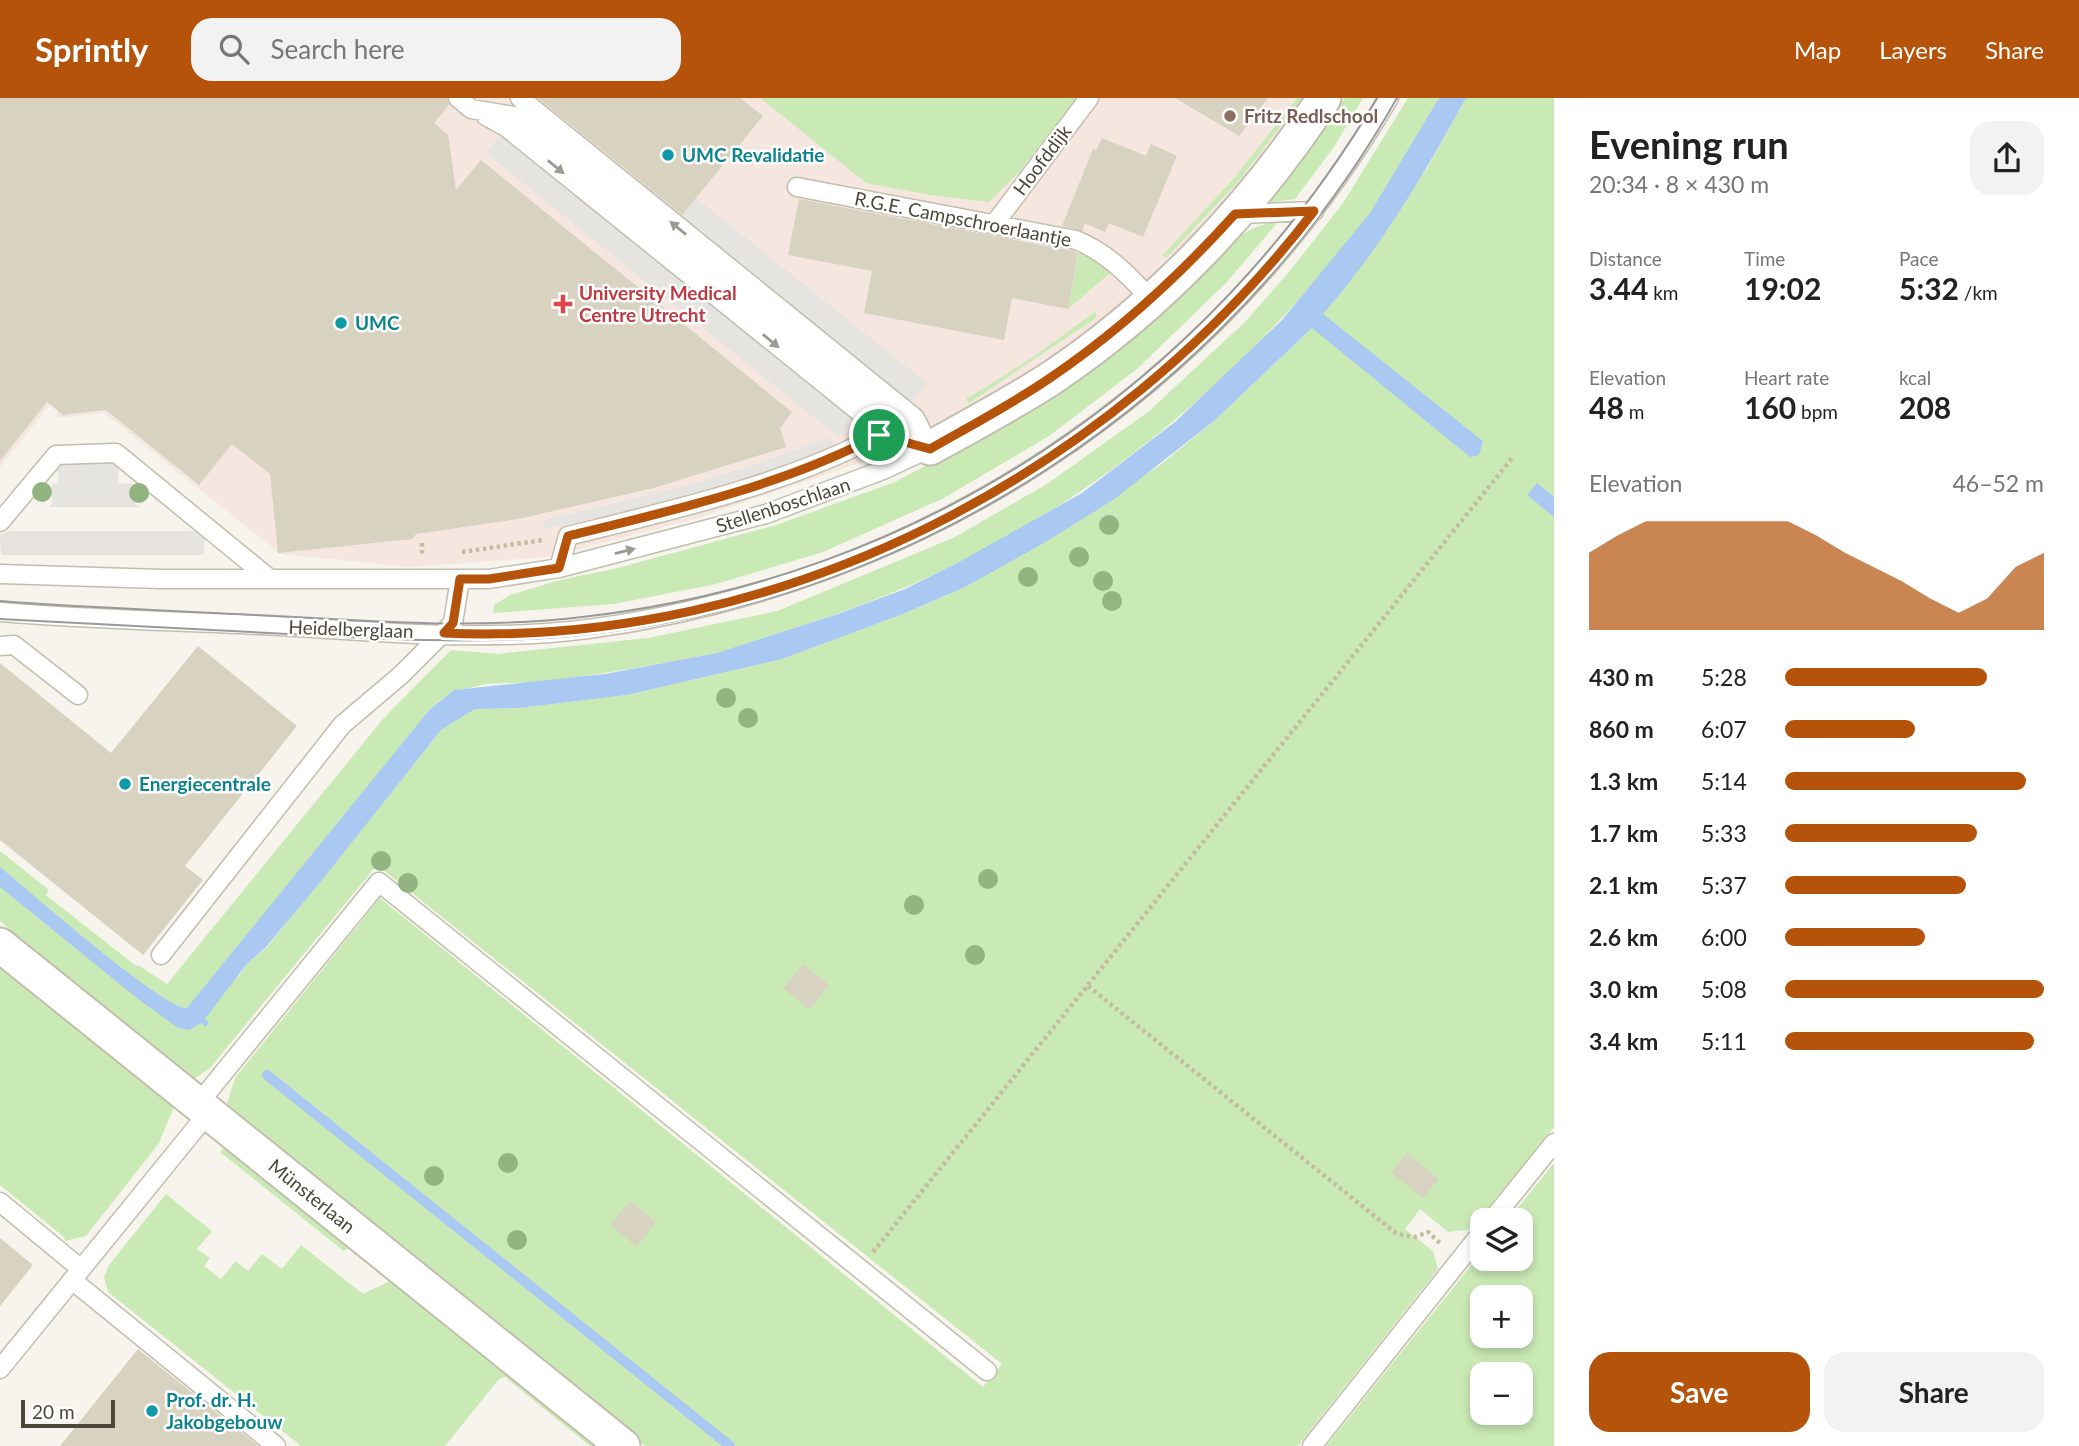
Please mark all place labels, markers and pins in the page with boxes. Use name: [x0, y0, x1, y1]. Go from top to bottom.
place label: Fritz Redlschool: [1244, 104, 1378, 127]
marker: Fritz Redlschool: [1222, 108, 1238, 124]
place label: UMC Revalidatie: [682, 143, 824, 166]
marker: UMC Revalidatie: [660, 147, 676, 163]
place label: University Medical Centre Utrecht: [579, 281, 737, 326]
marker: University Medical Centre Utrecht: [553, 294, 573, 314]
place label: UMC: [355, 311, 400, 334]
marker: UMC: [333, 315, 349, 331]
pin: [849, 405, 909, 465]
place label: Energiecentrale: [139, 772, 271, 795]
marker: Energiecentrale: [117, 776, 133, 792]
place label: Prof. dr. H. Jakobgebouw: [166, 1388, 283, 1433]
marker: Prof. dr. H. Jakobgebouw: [144, 1403, 160, 1419]

